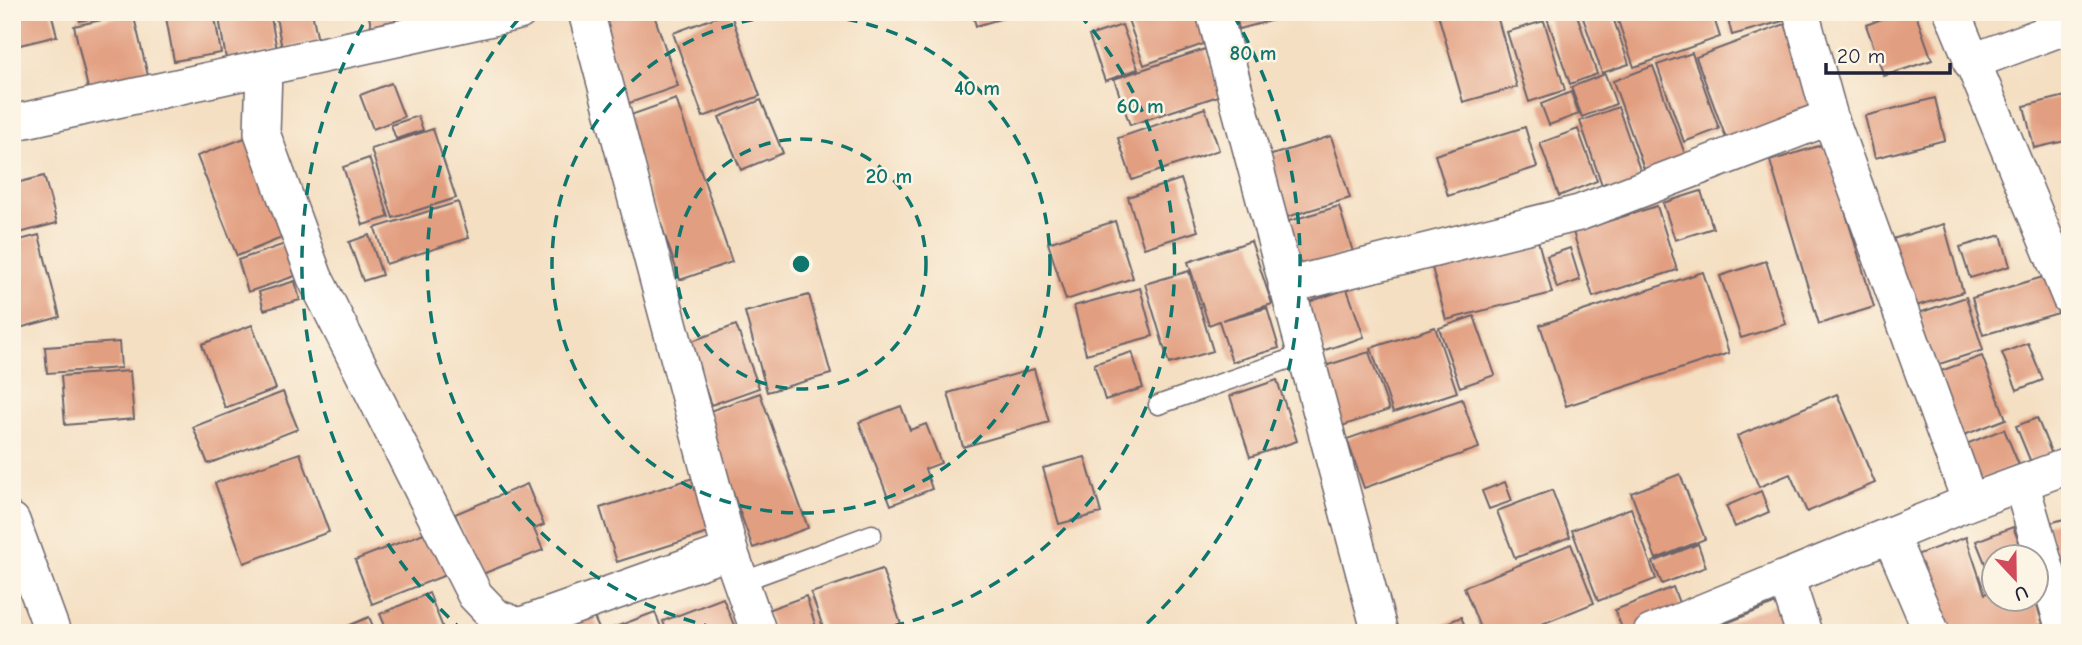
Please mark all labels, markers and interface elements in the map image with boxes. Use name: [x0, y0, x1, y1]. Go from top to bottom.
scale bar: [1826, 32, 1951, 76]
text: 80 m: [1230, 41, 1276, 65]
text: 20 m: [1837, 44, 1885, 68]
text: 40 m: [954, 76, 1000, 100]
text: 60 m: [1116, 94, 1164, 118]
text: 20 m: [866, 164, 912, 188]
centre of rings: [789, 252, 813, 276]
north arrow: [1980, 544, 2050, 614]
text: U: [2011, 580, 2031, 605]

